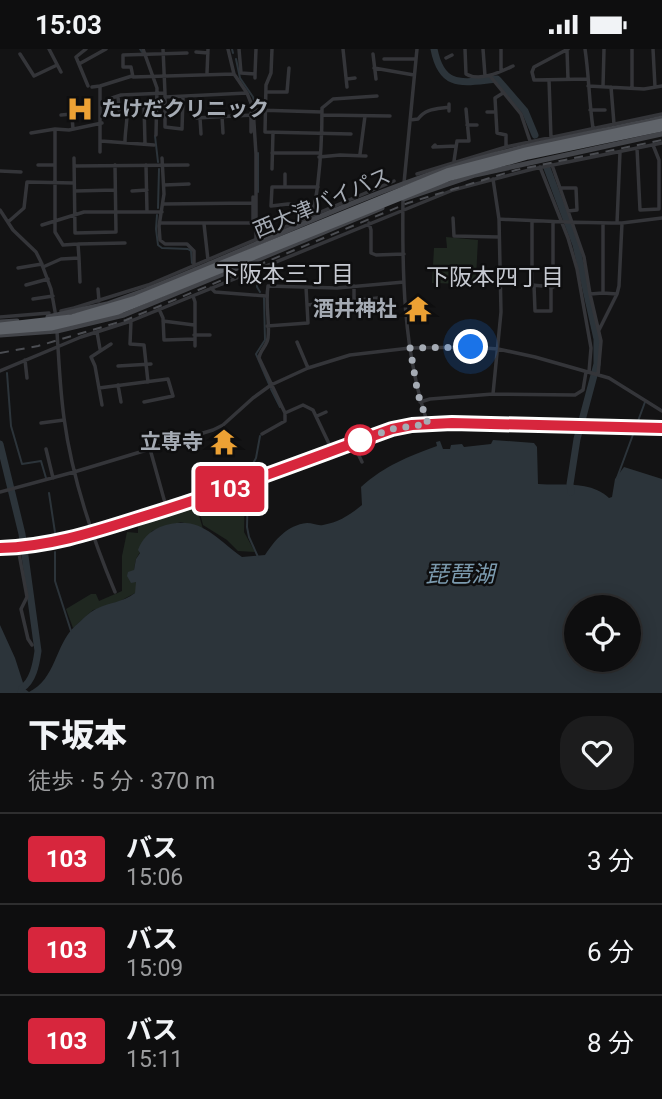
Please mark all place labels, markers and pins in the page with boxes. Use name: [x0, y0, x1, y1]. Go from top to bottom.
hospital icon: たけだクリニック: [65, 94, 95, 124]
place label: たけだクリニック: [101, 97, 269, 121]
temple icon: 酒井神社: [403, 294, 433, 324]
place label: 酒井神社: [313, 297, 397, 321]
unlabelled marker: [345, 425, 375, 455]
temple icon: 立専寺: [209, 427, 239, 457]
place label: 立専寺: [140, 430, 203, 454]

